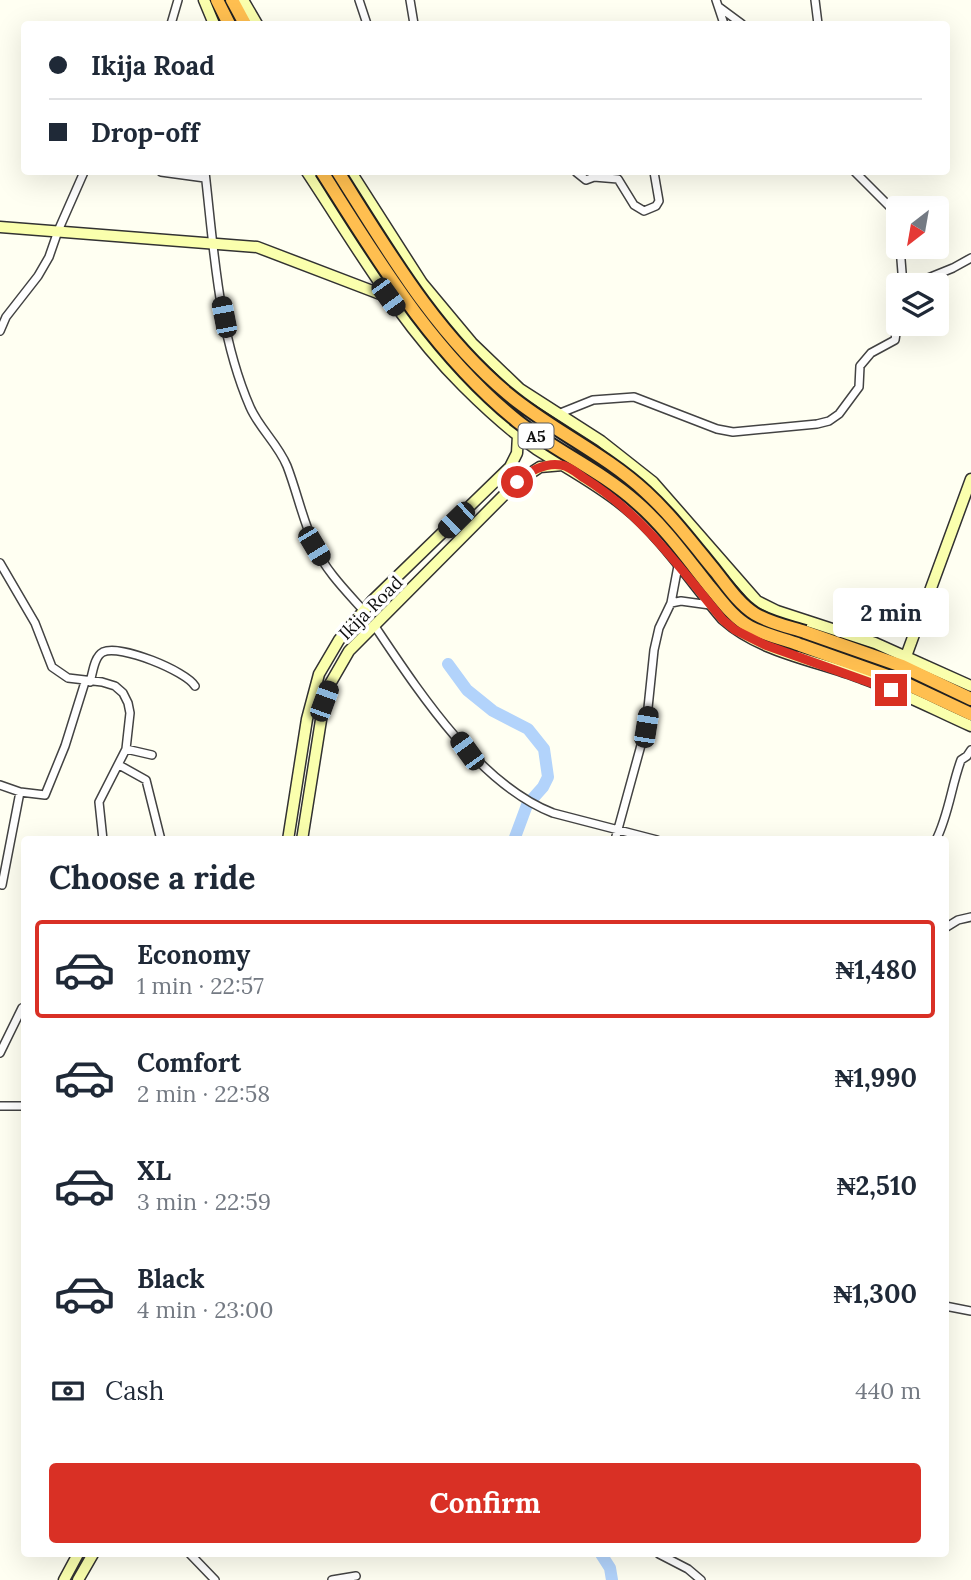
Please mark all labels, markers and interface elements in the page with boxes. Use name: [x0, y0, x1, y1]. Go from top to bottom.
text: Ikija Road: [91, 49, 215, 82]
text: Drop-off: [91, 116, 199, 149]
north arrow: [886, 196, 948, 259]
map controls: [886, 196, 949, 336]
button: layers: [886, 273, 949, 336]
car: [368, 274, 409, 320]
car: [210, 294, 239, 340]
road number: A5: [518, 424, 554, 448]
route start: [501, 466, 533, 498]
car: [434, 498, 479, 542]
car: [295, 523, 334, 569]
street label: Ikija Road: [334, 571, 408, 644]
callout: 2 min: [833, 588, 949, 638]
text: 2 min: [860, 598, 922, 627]
route end: [875, 674, 907, 706]
car: [307, 678, 342, 724]
car: [633, 705, 660, 749]
car: [447, 728, 488, 774]
text: Choose a ride: [49, 857, 256, 898]
icon: car: [53, 938, 116, 1001]
text: Economy: [137, 938, 250, 971]
text: ₦1,480: [836, 953, 917, 986]
text: 1 min · 22:57: [137, 971, 264, 1000]
icon: car: [53, 1046, 116, 1109]
text: Comfort: [137, 1046, 241, 1079]
text: ₦1,990: [835, 1061, 917, 1094]
text: 2 min · 22:58: [137, 1079, 270, 1108]
icon: car: [53, 1154, 116, 1217]
text: XL: [137, 1154, 171, 1187]
text: ₦2,510: [837, 1169, 917, 1202]
text: 3 min · 22:59: [137, 1187, 271, 1216]
icon: car: [53, 1262, 116, 1325]
text: Black: [137, 1262, 205, 1295]
text: ₦1,300: [834, 1277, 917, 1310]
text: 4 min · 23:00: [137, 1295, 273, 1324]
icon: cash: [49, 1372, 87, 1410]
text: Cash: [105, 1374, 164, 1407]
text: 440 m: [855, 1376, 921, 1405]
button: Confirm: [49, 1463, 921, 1543]

